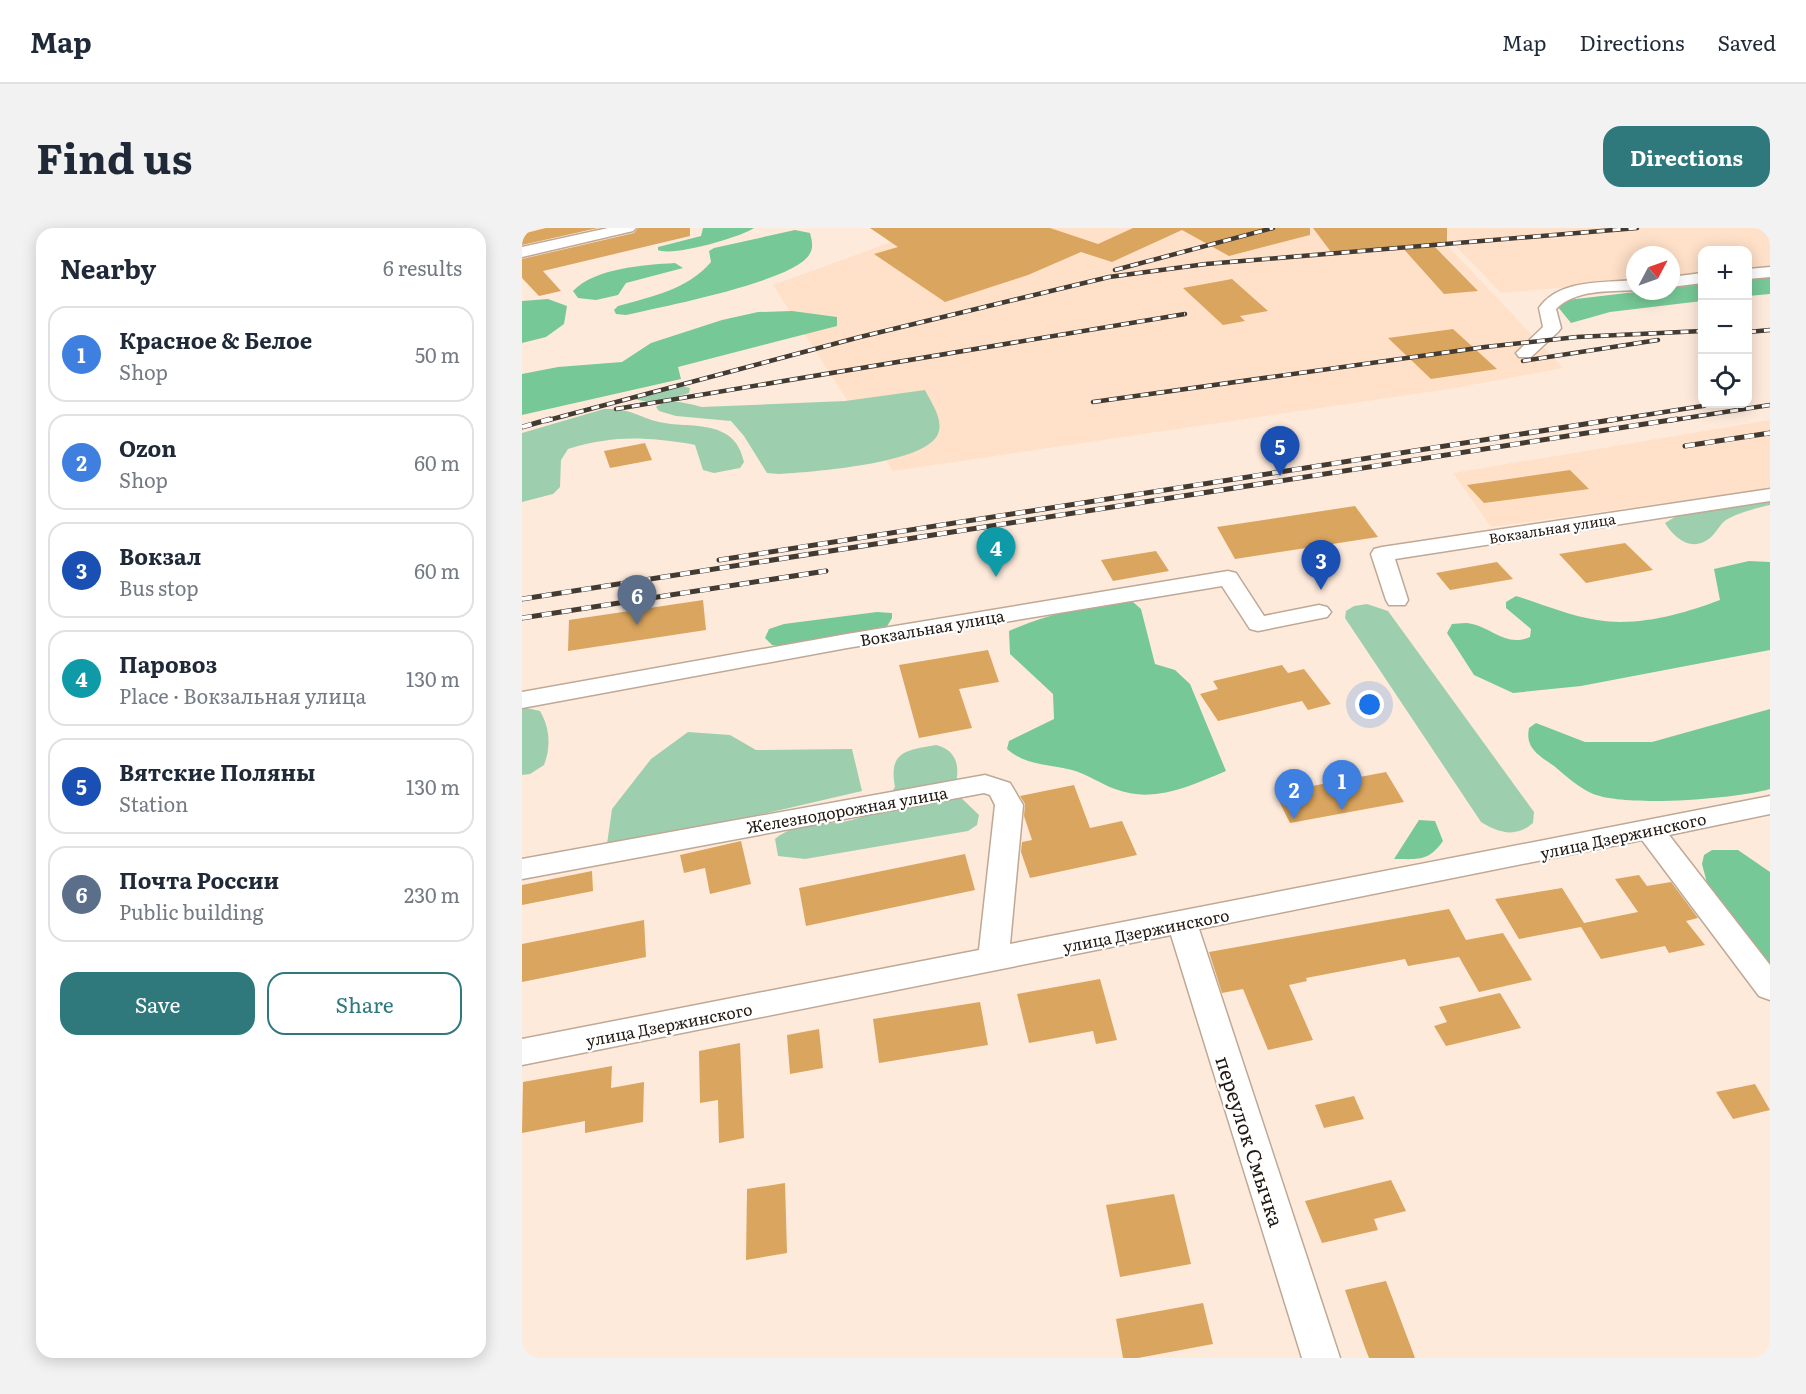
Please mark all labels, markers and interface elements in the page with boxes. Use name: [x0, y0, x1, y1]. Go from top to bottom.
text: Map: [30, 20, 92, 62]
text: Map: [1502, 26, 1547, 57]
text: Directions: [1580, 26, 1685, 57]
text: Saved: [1718, 26, 1776, 57]
text: Find us: [36, 125, 193, 187]
button: Directions: [1603, 126, 1770, 187]
north arrow: [1626, 246, 1680, 300]
map controls: [1698, 246, 1752, 408]
button: +: [1698, 246, 1752, 300]
text: Nearby: [60, 248, 156, 287]
text: 6 results: [383, 252, 462, 282]
button: −: [1698, 300, 1752, 354]
text: Красное & Белое: [119, 323, 312, 356]
text: 1: [77, 339, 86, 369]
text: 50 m: [415, 339, 460, 369]
button: locate: [1698, 354, 1752, 408]
text: Shop: [119, 356, 168, 386]
pin: 5: [1260, 426, 1299, 476]
text: Ozon: [119, 431, 176, 464]
text: 2: [76, 447, 87, 477]
text: 60 m: [414, 447, 460, 477]
text: Shop: [119, 464, 168, 494]
street label: Вокзальная улица: [1487, 508, 1617, 548]
pin: 4: [976, 528, 1016, 577]
text: Вокзал: [119, 539, 201, 572]
pin: 3: [1302, 540, 1340, 590]
text: 3: [76, 555, 87, 585]
text: 60 m: [414, 555, 460, 585]
text: Bus stop: [119, 572, 199, 602]
pin: 6: [618, 576, 656, 625]
street label: Вокзальная улица: [858, 602, 1006, 652]
text: Паровоз: [119, 647, 217, 680]
text: 4: [75, 663, 88, 693]
text: 130 m: [406, 663, 460, 693]
text: Place · Вокзальная улица: [119, 680, 366, 710]
your location: [1355, 690, 1384, 719]
text: Вятские Поляны: [119, 755, 315, 788]
pin: 1: [1322, 760, 1362, 810]
pin: 2: [1274, 770, 1314, 819]
text: 5: [76, 771, 87, 801]
text: 130 m: [406, 771, 460, 801]
street label: Железнодорожная улица: [745, 779, 950, 839]
text: Station: [119, 788, 188, 818]
street label: улица Дзержинского: [1538, 806, 1708, 864]
text: Почта России: [119, 863, 279, 896]
text: 6: [76, 879, 87, 909]
text: 230 m: [404, 879, 460, 909]
text: Public building: [119, 896, 264, 926]
street label: улица Дзержинского: [1061, 902, 1231, 958]
button: Save: [60, 972, 255, 1035]
button: Share: [267, 972, 462, 1035]
street label: улица Дзержинского: [584, 996, 754, 1052]
street label: переулок Смычка: [1209, 1052, 1293, 1231]

